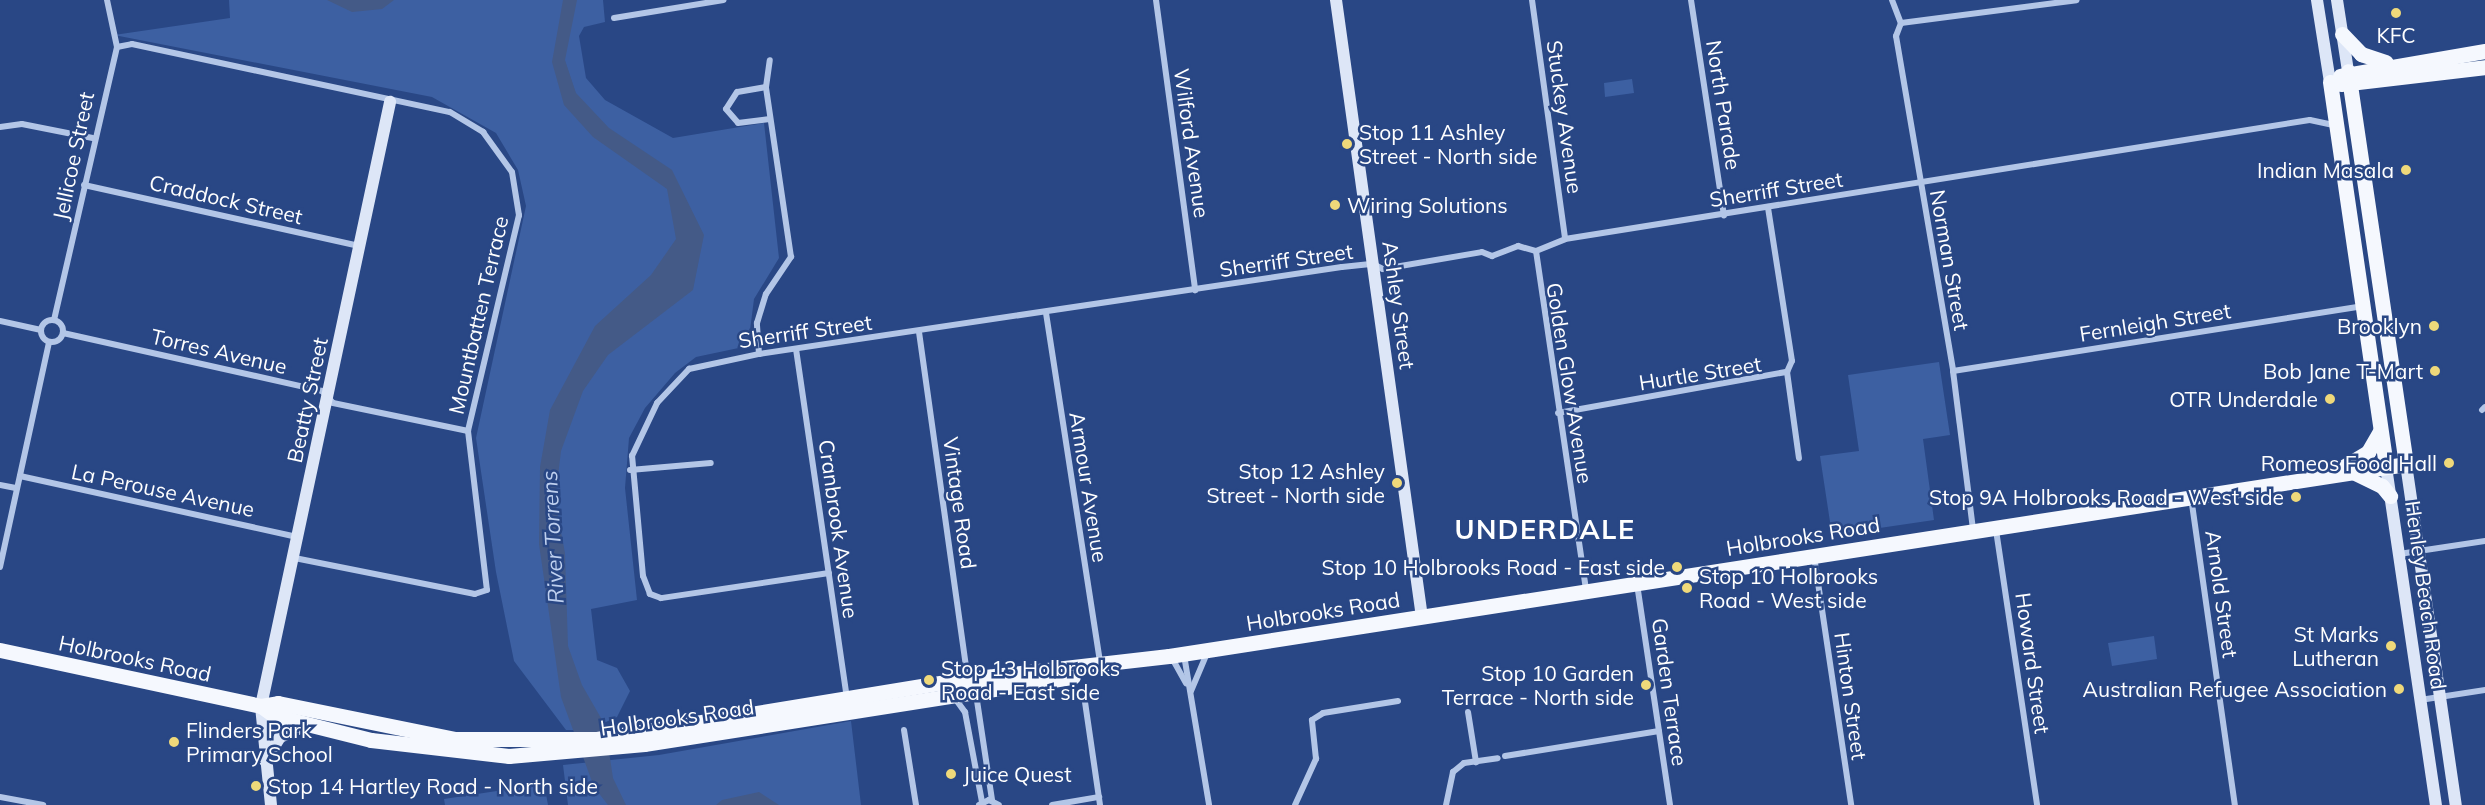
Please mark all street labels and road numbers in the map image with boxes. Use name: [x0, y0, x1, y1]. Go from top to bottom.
street label: North Parade: [1701, 38, 1747, 172]
street label: Stuckey Avenue: [1542, 39, 1588, 195]
street label: Wilford Avenue: [1169, 67, 1215, 219]
street label: Jellicoe Street: [47, 90, 99, 222]
street label: Sherriff Street: [1708, 166, 1844, 212]
street label: Craddock Street: [147, 169, 305, 229]
street label: Norman Street: [1925, 188, 1975, 332]
street label: Mountbatten Terrace: [443, 214, 513, 416]
street label: Sherriff Street: [1218, 238, 1354, 282]
street label: Ashley Street: [1378, 239, 1420, 371]
street label: Golden Glow Avenue: [1542, 281, 1598, 485]
street label: Fernleigh Street: [2078, 298, 2232, 346]
street label: Sherriff Street: [737, 309, 873, 353]
street label: Torres Avenue: [149, 323, 289, 379]
street label: Beatty Street: [281, 335, 333, 465]
street label: Hurtle Street: [1637, 351, 1763, 395]
street label: Armour Avenue: [1065, 410, 1113, 564]
street label: Vintage Road: [938, 435, 982, 571]
street label: Cranbrook Avenue: [814, 438, 864, 620]
street label: La Perouse Avenue: [69, 458, 257, 522]
street label: Henley Beach Road: [2400, 499, 2452, 691]
street label: Holbrooks Road: [1724, 511, 1882, 561]
street label: Arnold Street: [2201, 529, 2243, 659]
street label: Holbrooks Road: [1244, 586, 1402, 636]
street label: Howard Street: [2011, 591, 2055, 735]
street label: Garden Terrace: [1647, 616, 1693, 768]
street label: Holbrooks Road: [57, 630, 213, 686]
street label: Hinton Street: [1830, 631, 1872, 761]
street label: Holbrooks Road: [598, 694, 756, 740]

